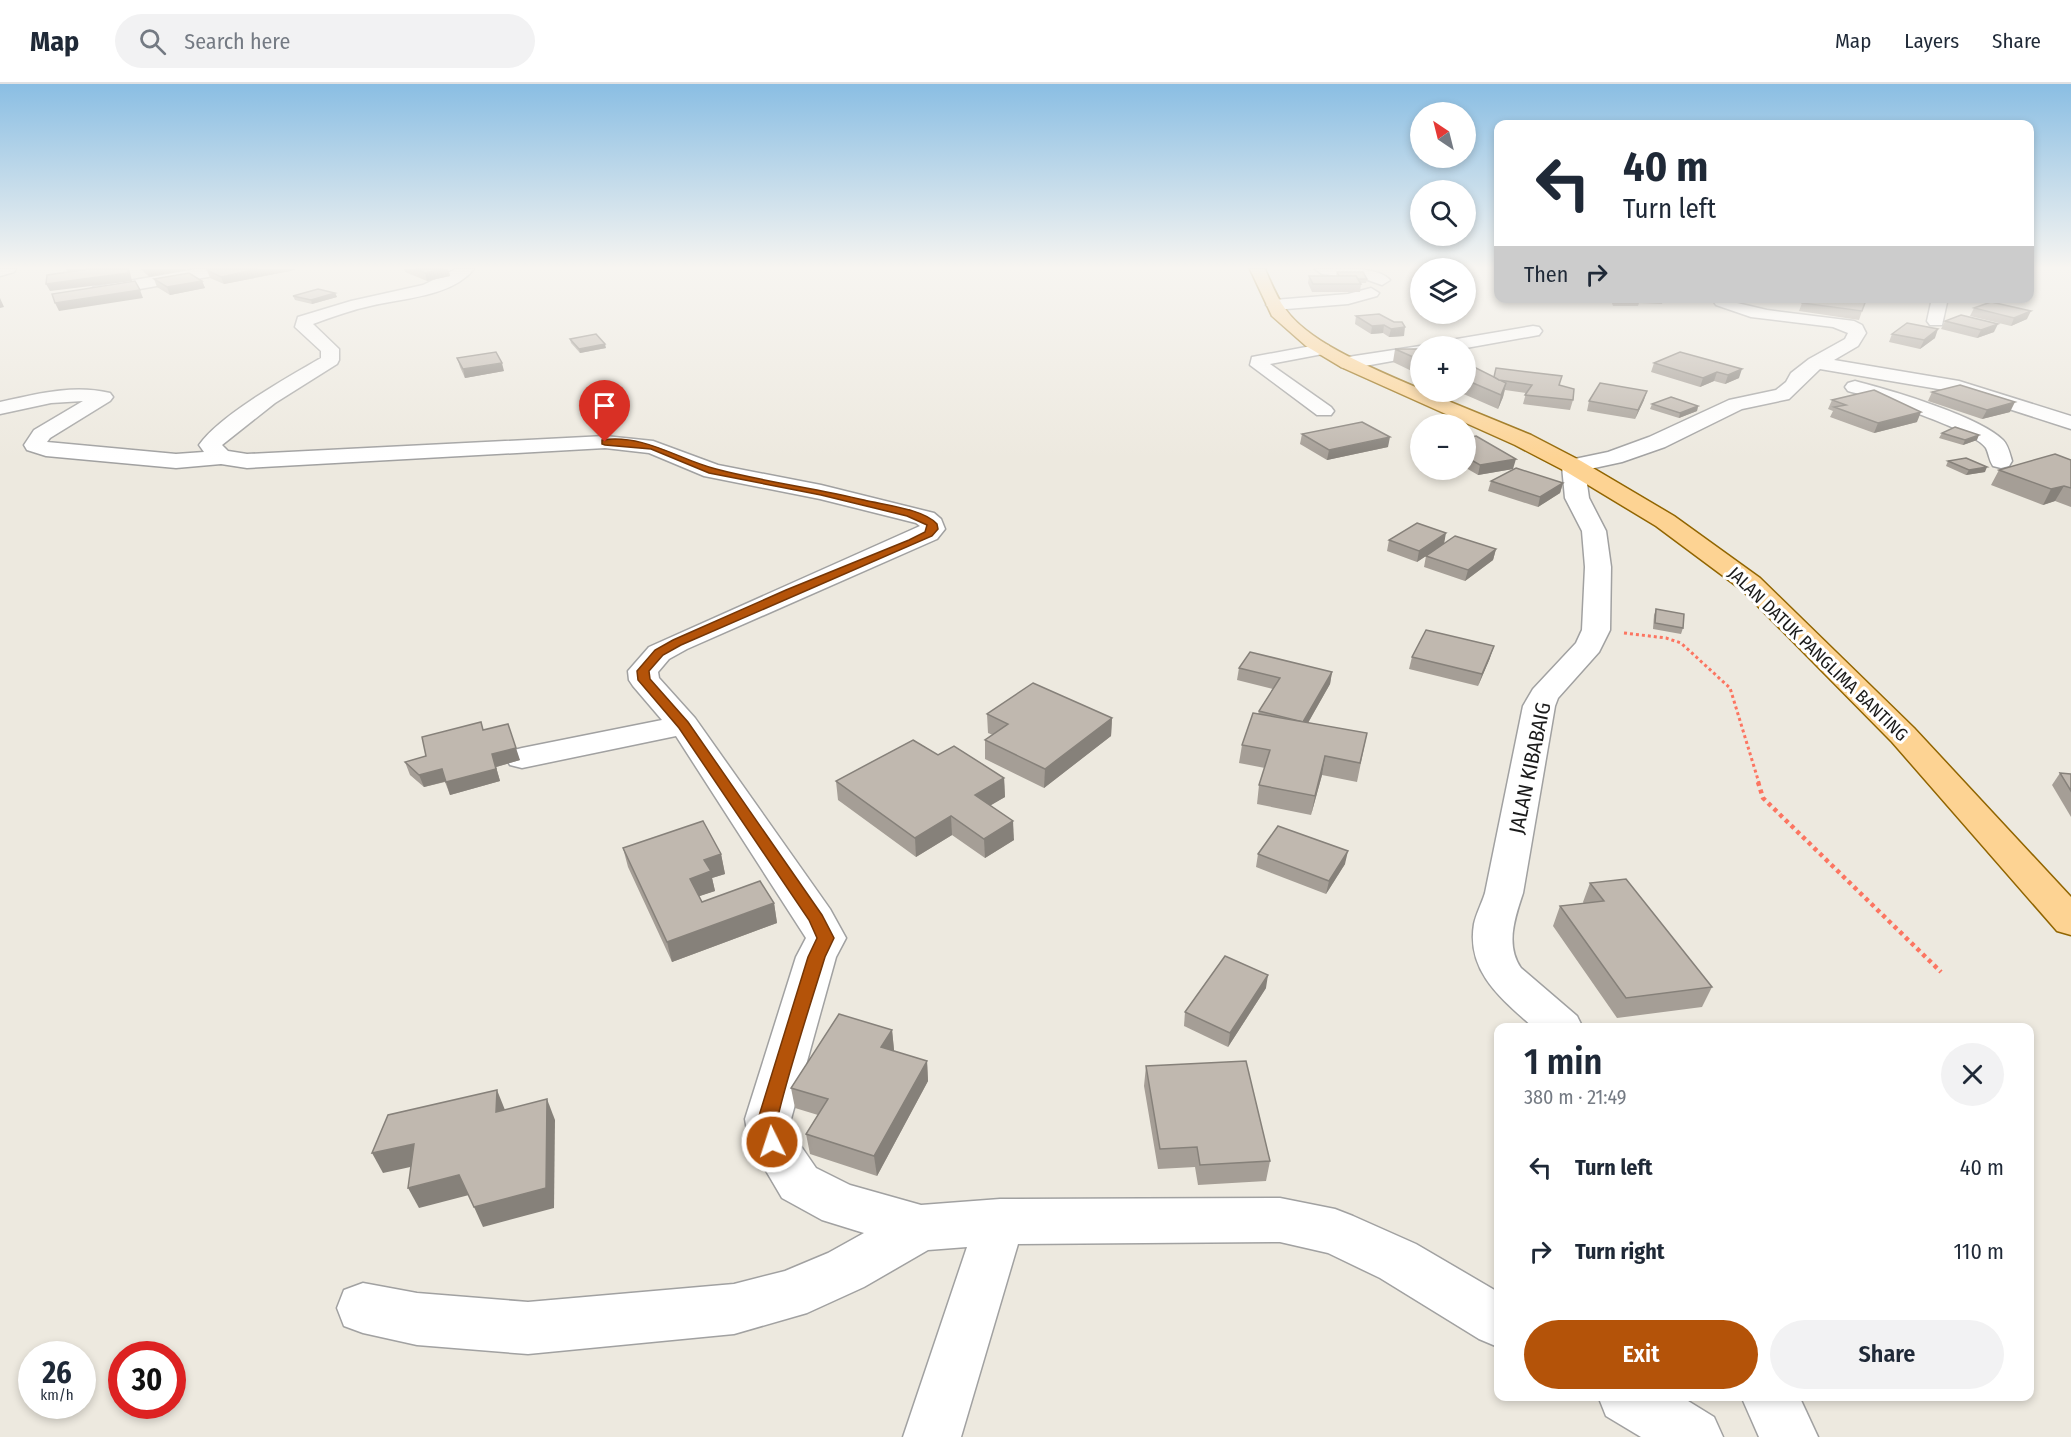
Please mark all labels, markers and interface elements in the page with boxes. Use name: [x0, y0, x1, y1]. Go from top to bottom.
search box: [115, 14, 535, 68]
text: Map: [30, 25, 79, 58]
icon: search: [136, 25, 169, 58]
text: Search here: [184, 28, 290, 55]
text: Map: [1835, 28, 1871, 54]
text: Layers: [1904, 28, 1959, 54]
text: Share: [1992, 28, 2041, 54]
north arrow: [1410, 102, 1476, 168]
map controls: [1410, 102, 1476, 480]
text: 40 m: [1623, 142, 1708, 192]
icon: left: [1524, 144, 1602, 222]
button: search: [1410, 180, 1476, 246]
text: Turn left: [1623, 193, 1716, 225]
button: layers: [1410, 258, 1476, 324]
icon: right: [1580, 258, 1613, 291]
text: Then: [1524, 261, 1568, 288]
button: +: [1410, 336, 1476, 402]
pin: [579, 380, 630, 442]
icon: arrive: [588, 389, 621, 422]
button: −: [1410, 414, 1476, 480]
street label: JALAN DATUK PANGLIMA BANTING: [1724, 562, 1912, 746]
street label: JALAN KIBABAIG: [1503, 700, 1557, 836]
text: 1 min: [1524, 1040, 1602, 1084]
button: close: [1941, 1043, 2004, 1106]
text: 380 m · 21:49: [1524, 1085, 1627, 1109]
position arrow: [740, 1110, 804, 1174]
icon: left: [1524, 1151, 1557, 1184]
text: Turn left: [1575, 1154, 1653, 1181]
text: 40 m: [1960, 1154, 2004, 1181]
icon: right: [1524, 1235, 1557, 1268]
text: Turn right: [1575, 1238, 1664, 1265]
text: 110 m: [1954, 1238, 2004, 1265]
button: Exit: [1524, 1320, 1758, 1389]
button: Share: [1770, 1320, 2004, 1389]
speed limit sign: 30: [108, 1341, 186, 1419]
text: 26: [42, 1355, 72, 1391]
text: km/h: [40, 1386, 74, 1404]

